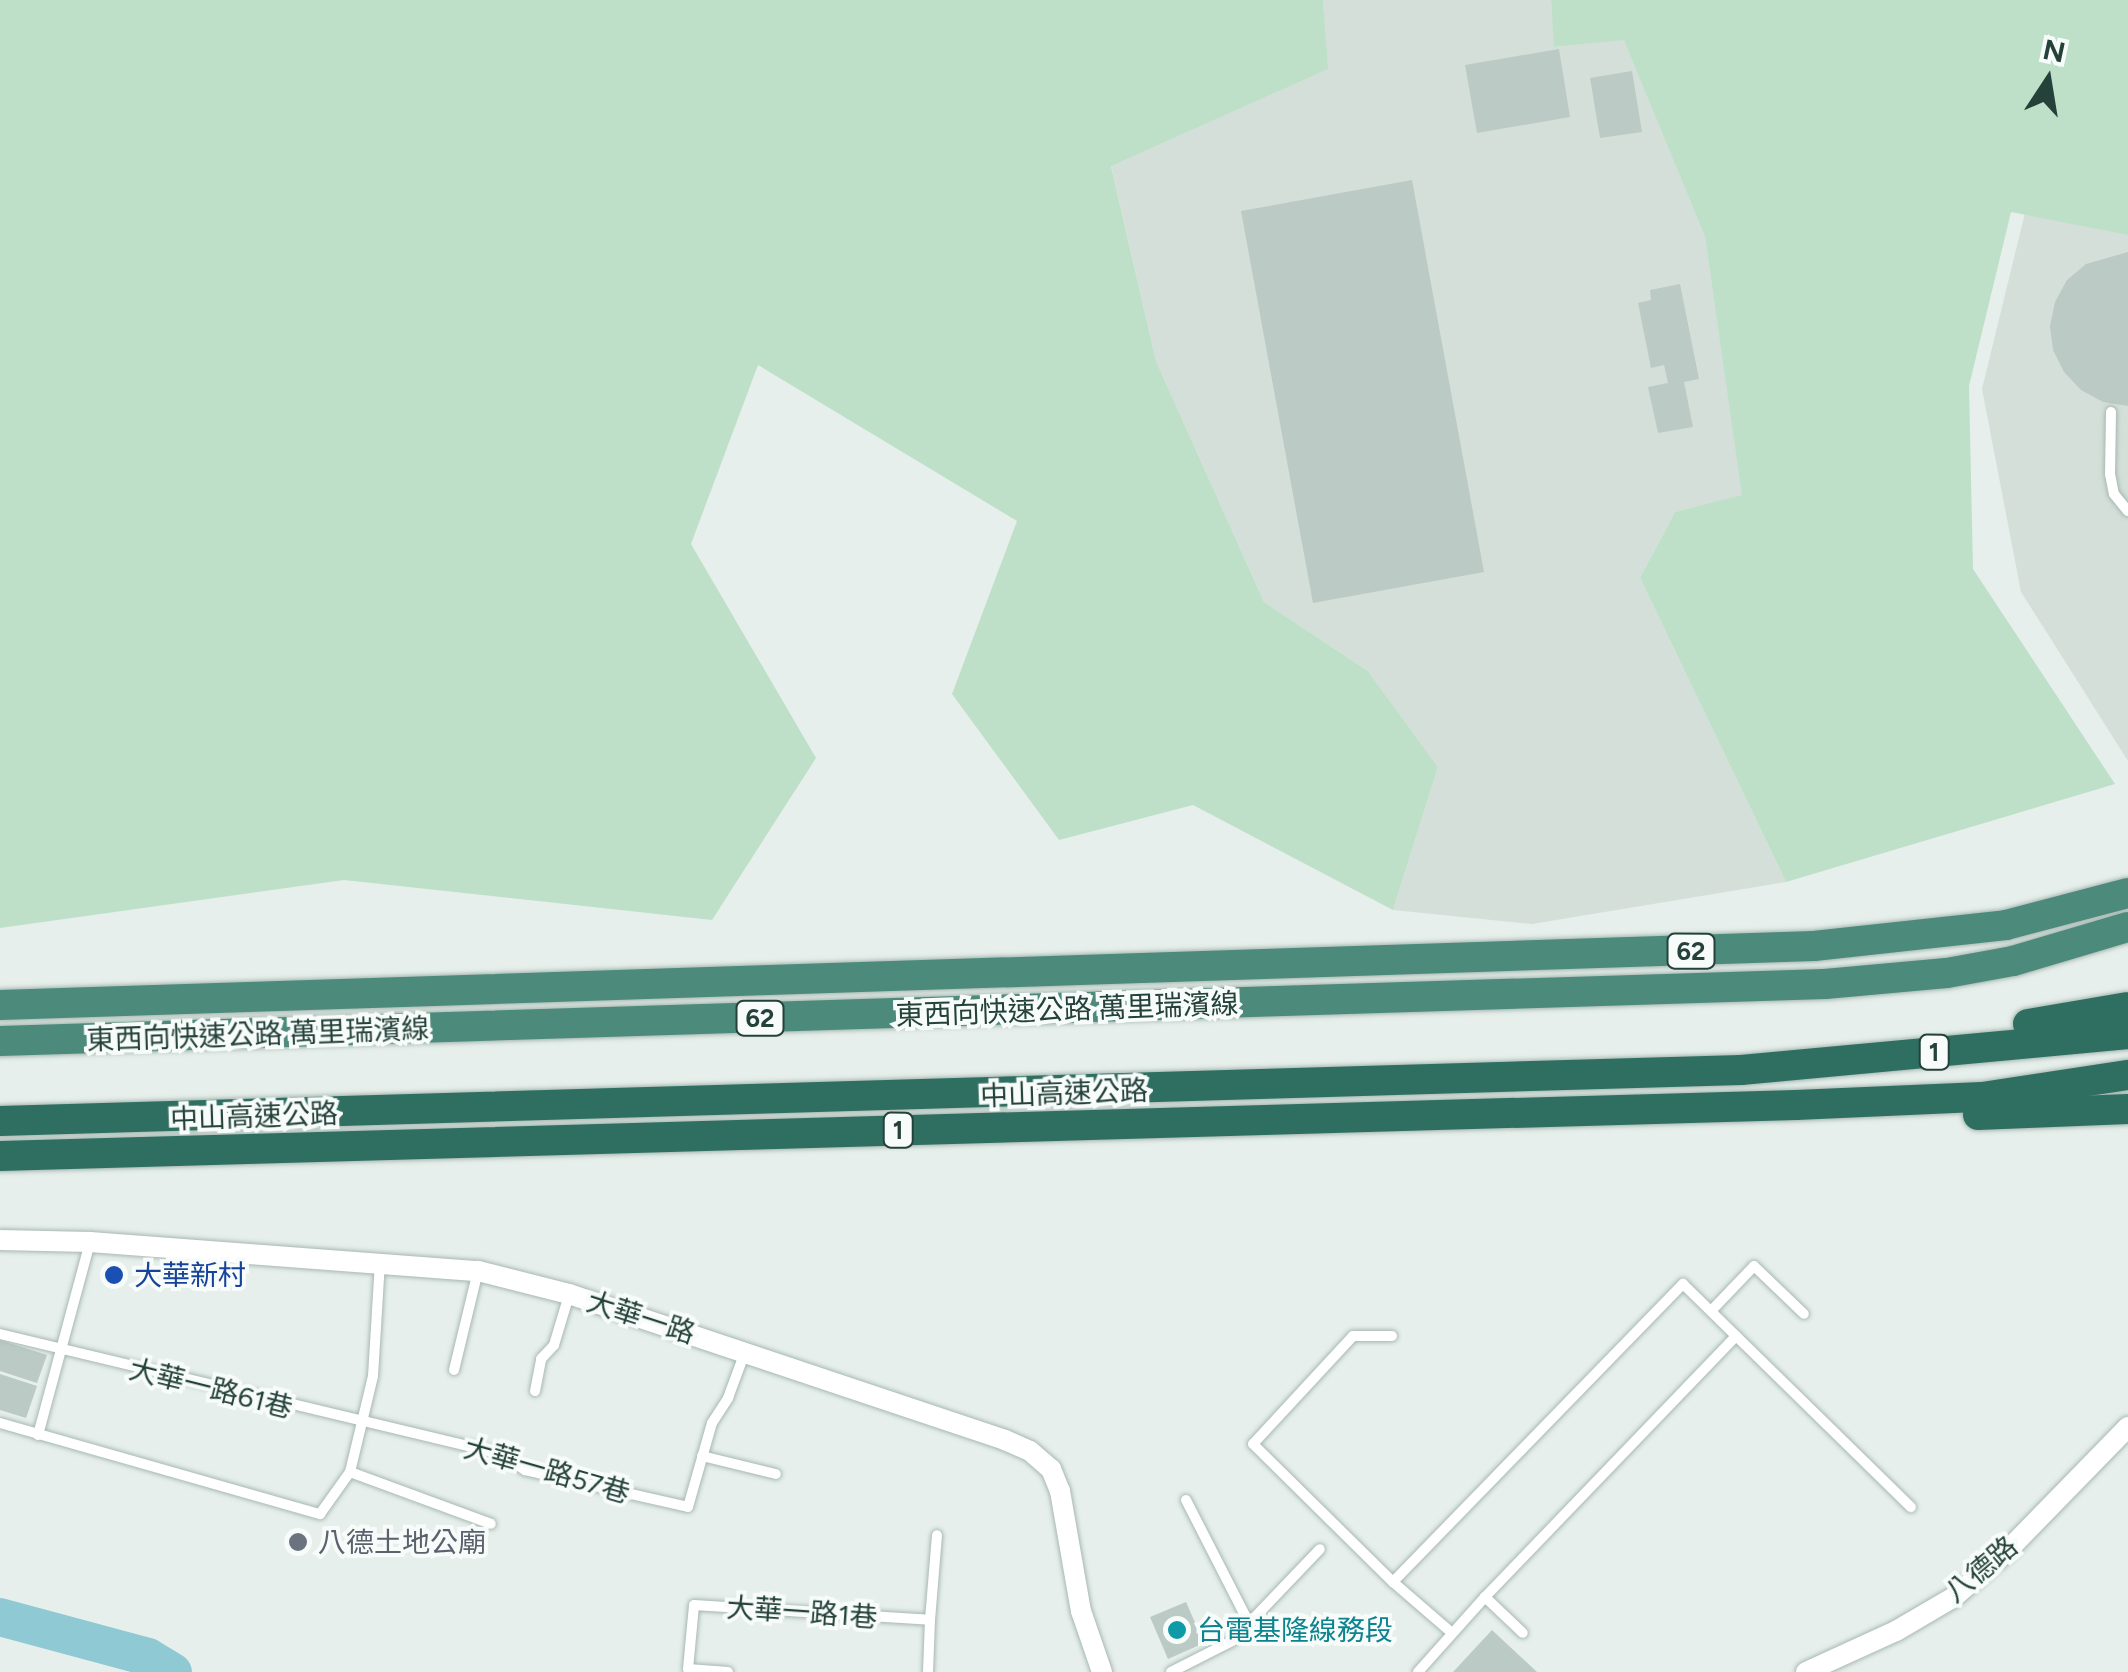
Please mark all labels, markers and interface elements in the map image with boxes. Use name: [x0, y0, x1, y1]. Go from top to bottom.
north arrow: [1998, 30, 2098, 130]
text: N: [2040, 32, 2068, 70]
road number: 62: [1666, 931, 1716, 971]
street label: 東西向快速公路 萬里瑞濱線: [895, 986, 1239, 1032]
road number: 62: [735, 998, 785, 1038]
street label: 東西向快速公路 萬里瑞濱線: [86, 1011, 430, 1057]
road number: 1: [1916, 1032, 1952, 1072]
street label: 中山高速公路: [979, 1073, 1149, 1113]
street label: 中山高速公路: [169, 1096, 339, 1136]
road number: 1: [880, 1110, 916, 1150]
place label: 大華新村: [134, 1258, 246, 1292]
marker: 大華新村: [103, 1264, 125, 1286]
street label: 大華一路: [583, 1284, 699, 1350]
street label: 大華一路61巷: [126, 1351, 296, 1425]
street label: 大華一路57巷: [460, 1430, 634, 1510]
place label: 八德土地公廟: [318, 1525, 486, 1559]
street label: 八德路: [1938, 1529, 2024, 1609]
marker: 八德土地公廟: [287, 1531, 309, 1553]
street label: 大華一路1巷: [725, 1590, 879, 1634]
place label: 台電基隆線務段: [1197, 1613, 1393, 1647]
marker: 台電基隆線務段: [1166, 1619, 1188, 1641]

